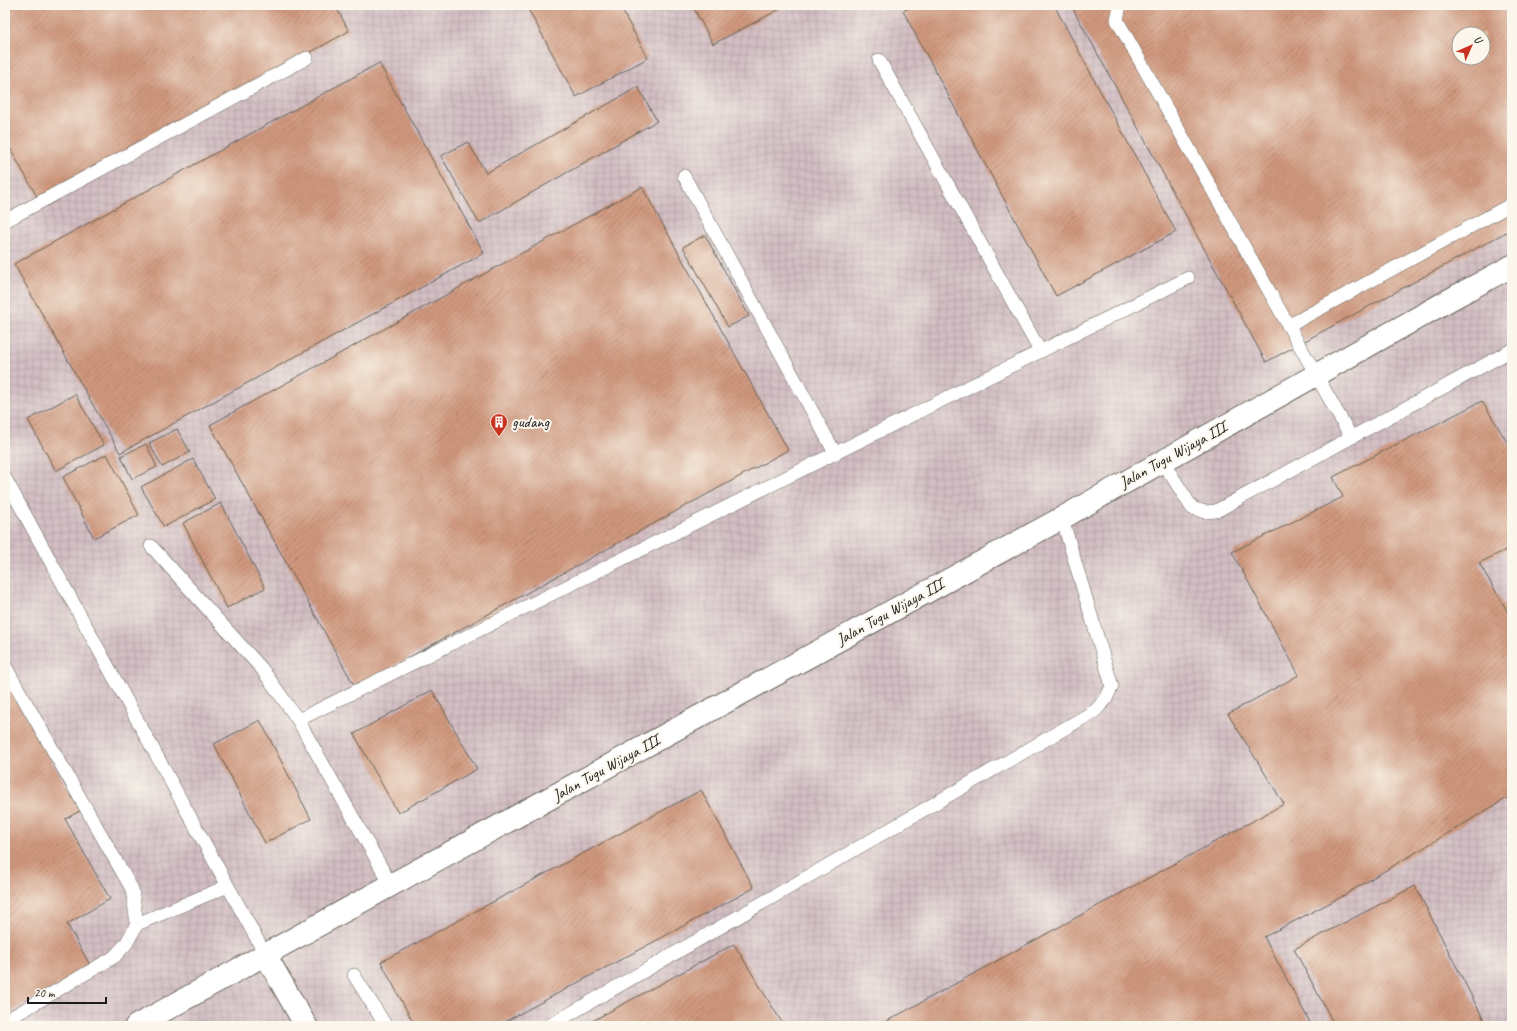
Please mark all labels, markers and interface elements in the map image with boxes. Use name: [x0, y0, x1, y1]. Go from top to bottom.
north arrow: [1451, 26, 1491, 66]
text: U: [1471, 32, 1487, 48]
building icon: gudang: [489, 412, 509, 437]
place label: gudang: [512, 412, 551, 432]
street label: Jalan Tugu Wijaya III: [1115, 416, 1233, 493]
street label: Jalan Tugu Wijaya III: [832, 573, 950, 650]
street label: Jalan Tugu Wijaya III: [548, 729, 666, 806]
scale bar: [28, 979, 106, 1005]
text: 20 m: [34, 985, 56, 1001]

